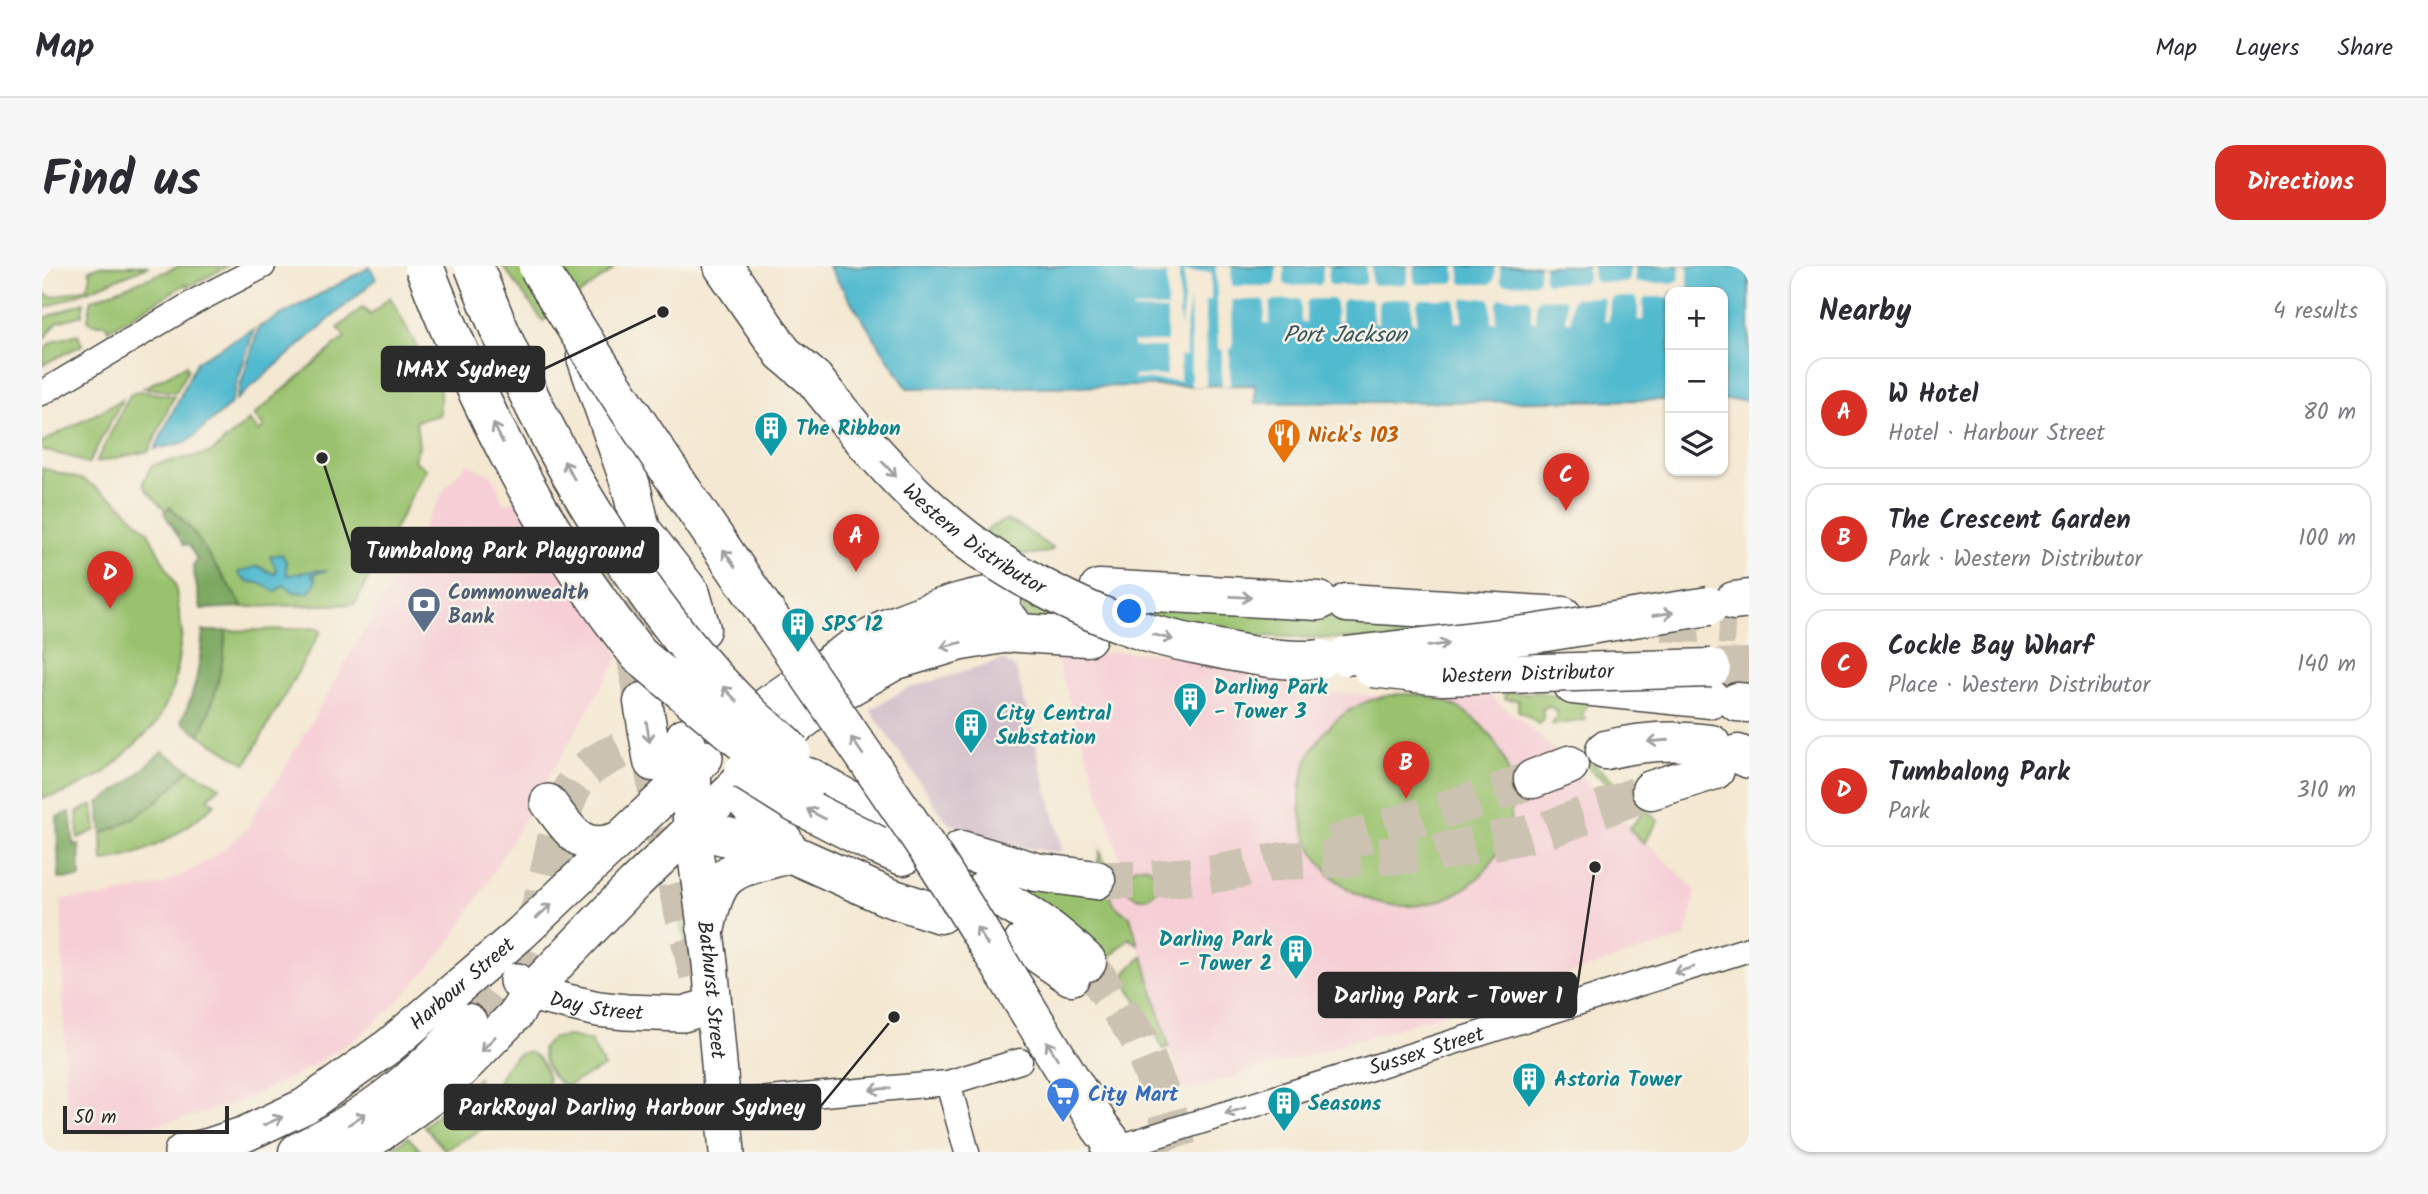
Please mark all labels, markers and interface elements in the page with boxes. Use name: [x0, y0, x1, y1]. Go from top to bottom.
text: Map: [35, 22, 95, 75]
text: Map: [2155, 29, 2197, 68]
text: Layers: [2235, 29, 2299, 68]
text: Share: [2337, 29, 2393, 68]
text: Find us: [42, 143, 200, 221]
button: Directions: [2215, 145, 2386, 220]
map controls: [1665, 287, 1728, 476]
button: +: [1665, 287, 1728, 350]
text: Nearby: [1819, 288, 1911, 336]
text: 4 results: [2273, 294, 2358, 330]
water label: Port Jackson: [1283, 318, 1409, 354]
callout: IMAX Sydney: [382, 347, 544, 391]
button: −: [1665, 350, 1728, 413]
text: IMAX Sydney: [396, 353, 530, 389]
text: W Hotel: [1888, 374, 1979, 416]
text: A: [1837, 395, 1851, 431]
text: 80 m: [2303, 395, 2356, 431]
building icon: The Ribbon: [752, 409, 790, 458]
place label: The Ribbon: [796, 413, 901, 446]
button: layers: [1665, 413, 1728, 476]
restaurant icon: Nick's 103: [1265, 416, 1303, 465]
text: Hotel · Harbour Street: [1888, 416, 2105, 452]
place label: Nick's 103: [1308, 420, 1399, 453]
one-way arrow: [490, 423, 504, 444]
pin: C: [1543, 453, 1589, 511]
one-way arrow: [562, 460, 575, 481]
one-way arrow: [881, 460, 898, 477]
street label: Western Distributor: [894, 476, 1052, 605]
text: The Crescent Garden: [1888, 500, 2131, 542]
pin: A: [833, 514, 879, 572]
text: B: [1837, 521, 1851, 557]
text: 100 m: [2298, 521, 2356, 557]
callout: Tumbalong Park Playground: [352, 528, 658, 572]
text: Tumbalong Park Playground: [366, 534, 645, 570]
text: Park · Western Distributor: [1888, 542, 2142, 578]
one-way arrow: [721, 549, 736, 568]
pin: D: [87, 551, 133, 609]
place label: Commonwealth Bank: [448, 577, 589, 634]
bank icon: Commonwealth Bank: [405, 585, 443, 634]
one-way arrow: [1229, 590, 1252, 603]
your location: [1112, 594, 1146, 628]
building icon: SPS 12: [779, 605, 817, 654]
one-way arrow: [1652, 607, 1674, 620]
place label: SPS 12: [822, 609, 883, 642]
text: Cockle Bay Wharf: [1888, 626, 2093, 668]
one-way arrow: [1152, 631, 1174, 644]
one-way arrow: [1426, 638, 1449, 651]
one-way arrow: [940, 639, 963, 652]
text: C: [1837, 647, 1851, 683]
text: 140 m: [2297, 647, 2356, 683]
street label: Western Distributor: [1441, 656, 1615, 694]
text: Place · Western Distributor: [1888, 668, 2150, 704]
place label: Darling Park - Tower 3: [1214, 672, 1328, 729]
building icon: Darling Park - Tower 3: [1171, 680, 1209, 729]
one-way arrow: [721, 686, 738, 703]
place label: City Central Substation: [996, 698, 1112, 755]
building icon: City Central Substation: [952, 706, 990, 755]
one-way arrow: [642, 720, 655, 743]
one-way arrow: [1647, 735, 1670, 748]
one-way arrow: [850, 737, 864, 756]
pin: B: [1383, 741, 1429, 799]
text: Tumbalong Park: [1888, 752, 2070, 794]
text: D: [1836, 773, 1852, 809]
text: 310 m: [2297, 773, 2356, 809]
text: Park: [1888, 794, 1930, 830]
one-way arrow: [806, 807, 827, 821]
one-way arrow: [535, 903, 552, 920]
street label: Bathurst Street: [687, 919, 734, 1061]
place label: Darling Park - Tower 2: [1159, 924, 1273, 981]
one-way arrow: [974, 927, 989, 946]
street label: Harbour Street: [403, 929, 524, 1040]
building icon: Darling Park - Tower 2: [1277, 932, 1315, 981]
one-way arrow: [1673, 964, 1695, 977]
callout: Darling Park - Tower 1: [1319, 973, 1576, 1017]
text: Darling Park - Tower 1: [1334, 979, 1562, 1015]
street label: Day Street: [546, 983, 645, 1031]
street label: Sussex Street: [1365, 1018, 1490, 1086]
one-way arrow: [479, 1035, 496, 1052]
one-way arrow: [1045, 1040, 1059, 1060]
building icon: Astoria Tower: [1510, 1060, 1548, 1109]
place label: Astoria Tower: [1554, 1064, 1683, 1097]
supermarket icon: City Mart: [1044, 1075, 1082, 1124]
place label: City Mart: [1088, 1079, 1179, 1112]
one-way arrow: [870, 1083, 892, 1096]
building icon: Seasons: [1265, 1084, 1303, 1133]
callout: ParkRoyal Darling Harbour Sydney: [445, 1085, 820, 1129]
place label: Seasons: [1308, 1088, 1382, 1121]
text: ParkRoyal Darling Harbour Sydney: [458, 1091, 806, 1127]
scale bar: [63, 1103, 229, 1135]
text: 50 m: [74, 1103, 116, 1133]
one-way arrow: [1224, 1105, 1246, 1118]
one-way arrow: [347, 1111, 366, 1126]
one-way arrow: [261, 1114, 283, 1127]

